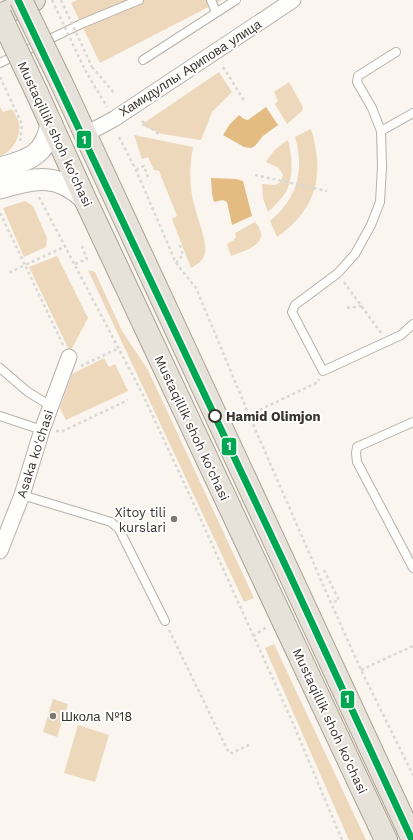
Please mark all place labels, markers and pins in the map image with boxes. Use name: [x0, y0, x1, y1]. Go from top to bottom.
marker: Hamid Olimjon: [208, 409, 222, 423]
place label: Hamid Olimjon: [226, 409, 321, 424]
place label: Xitoy tili kurslari: [115, 505, 166, 535]
marker: Xitoy tili kurslari: [169, 514, 179, 524]
place label: Школа №18: [61, 709, 132, 724]
marker: Школа №18: [48, 711, 58, 721]

